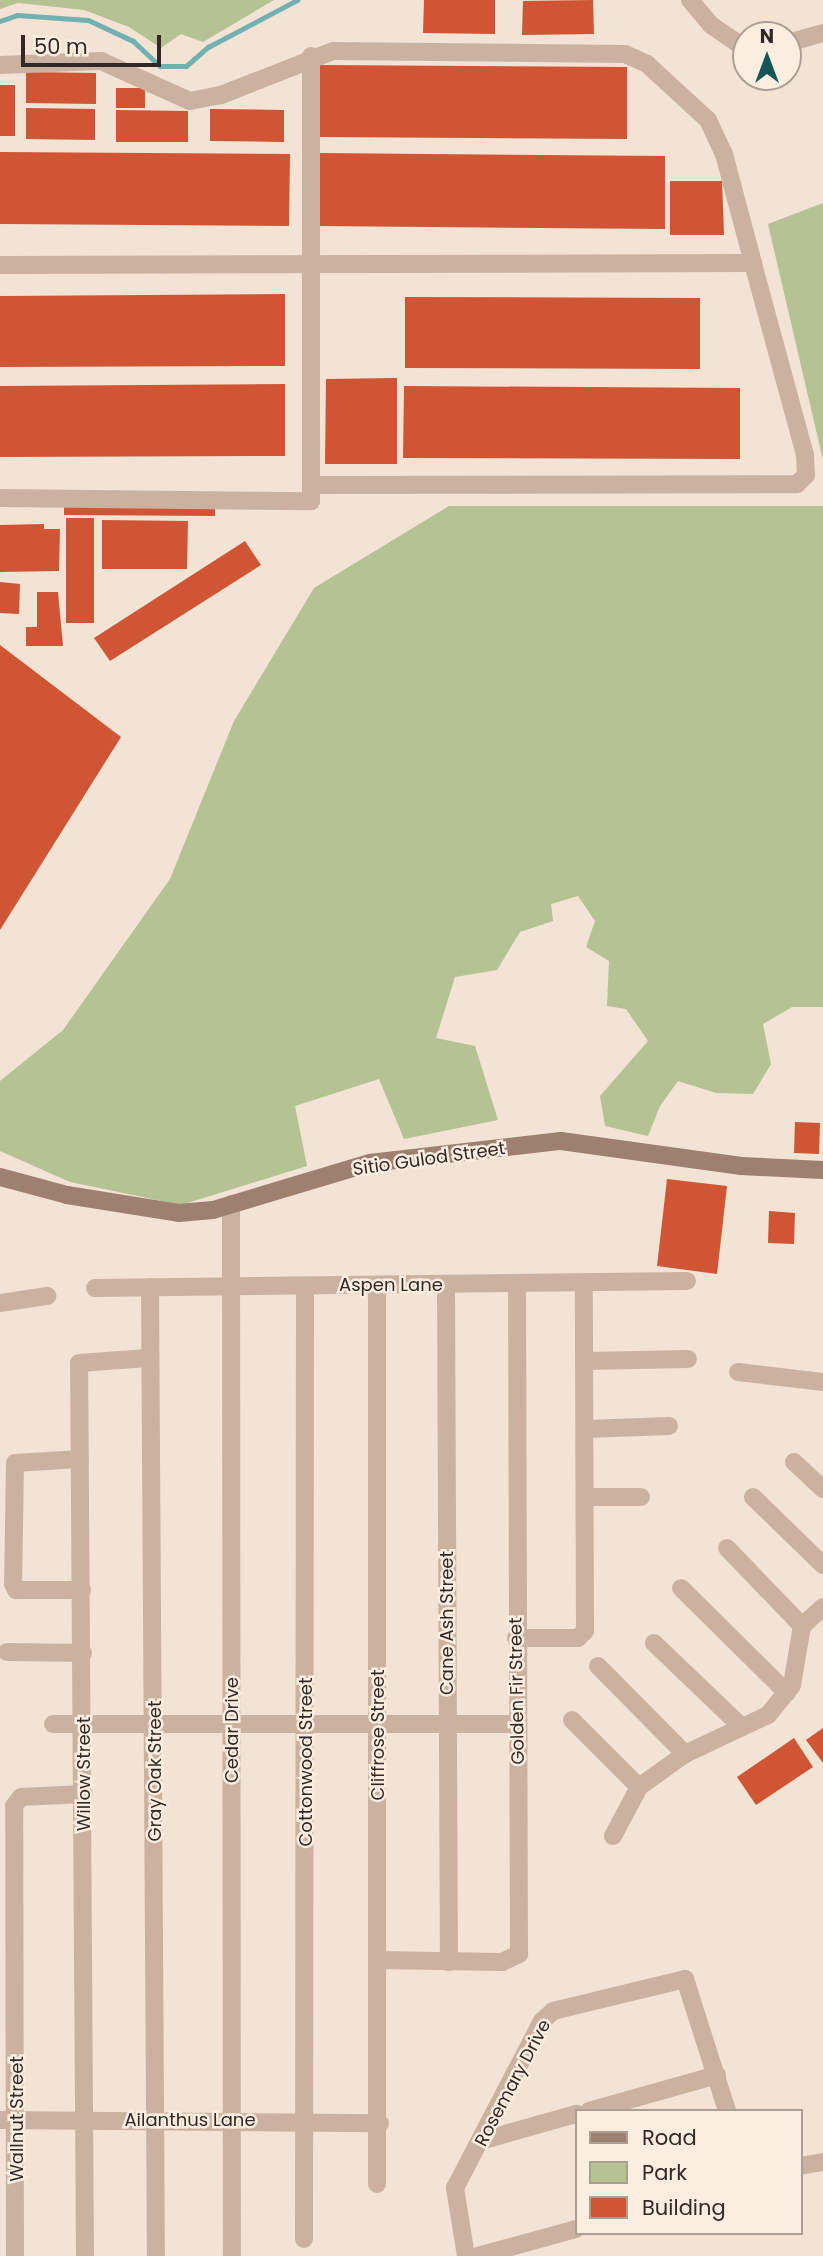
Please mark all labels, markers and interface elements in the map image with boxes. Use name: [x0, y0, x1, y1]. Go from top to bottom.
scale bar: [24, 21, 164, 65]
north arrow: [732, 21, 802, 91]
text: N: [760, 23, 774, 50]
text: 50 m: [34, 32, 88, 61]
street label: Sitio Gulod Street: [352, 1138, 506, 1180]
street label: Aspen Lane: [339, 1274, 443, 1296]
street label: Cane Ash Street: [436, 1551, 458, 1695]
street label: Golden Fir Street: [505, 1617, 529, 1765]
street label: Cliffrose Street: [367, 1670, 389, 1800]
street label: Cedar Drive: [221, 1677, 243, 1783]
street label: Cottonwood Street: [295, 1677, 317, 1847]
street label: Gray Oak Street: [144, 1701, 166, 1841]
street label: Willow Street: [73, 1717, 95, 1831]
street label: Rosemary Drive: [470, 2016, 556, 2150]
street label: Wallnut Street: [6, 2056, 28, 2182]
street label: Ailanthus Lane: [124, 2109, 256, 2131]
legend: [574, 2109, 802, 2235]
text: Road: [642, 2123, 697, 2152]
text: Park: [642, 2158, 687, 2187]
text: Building: [642, 2193, 726, 2222]

